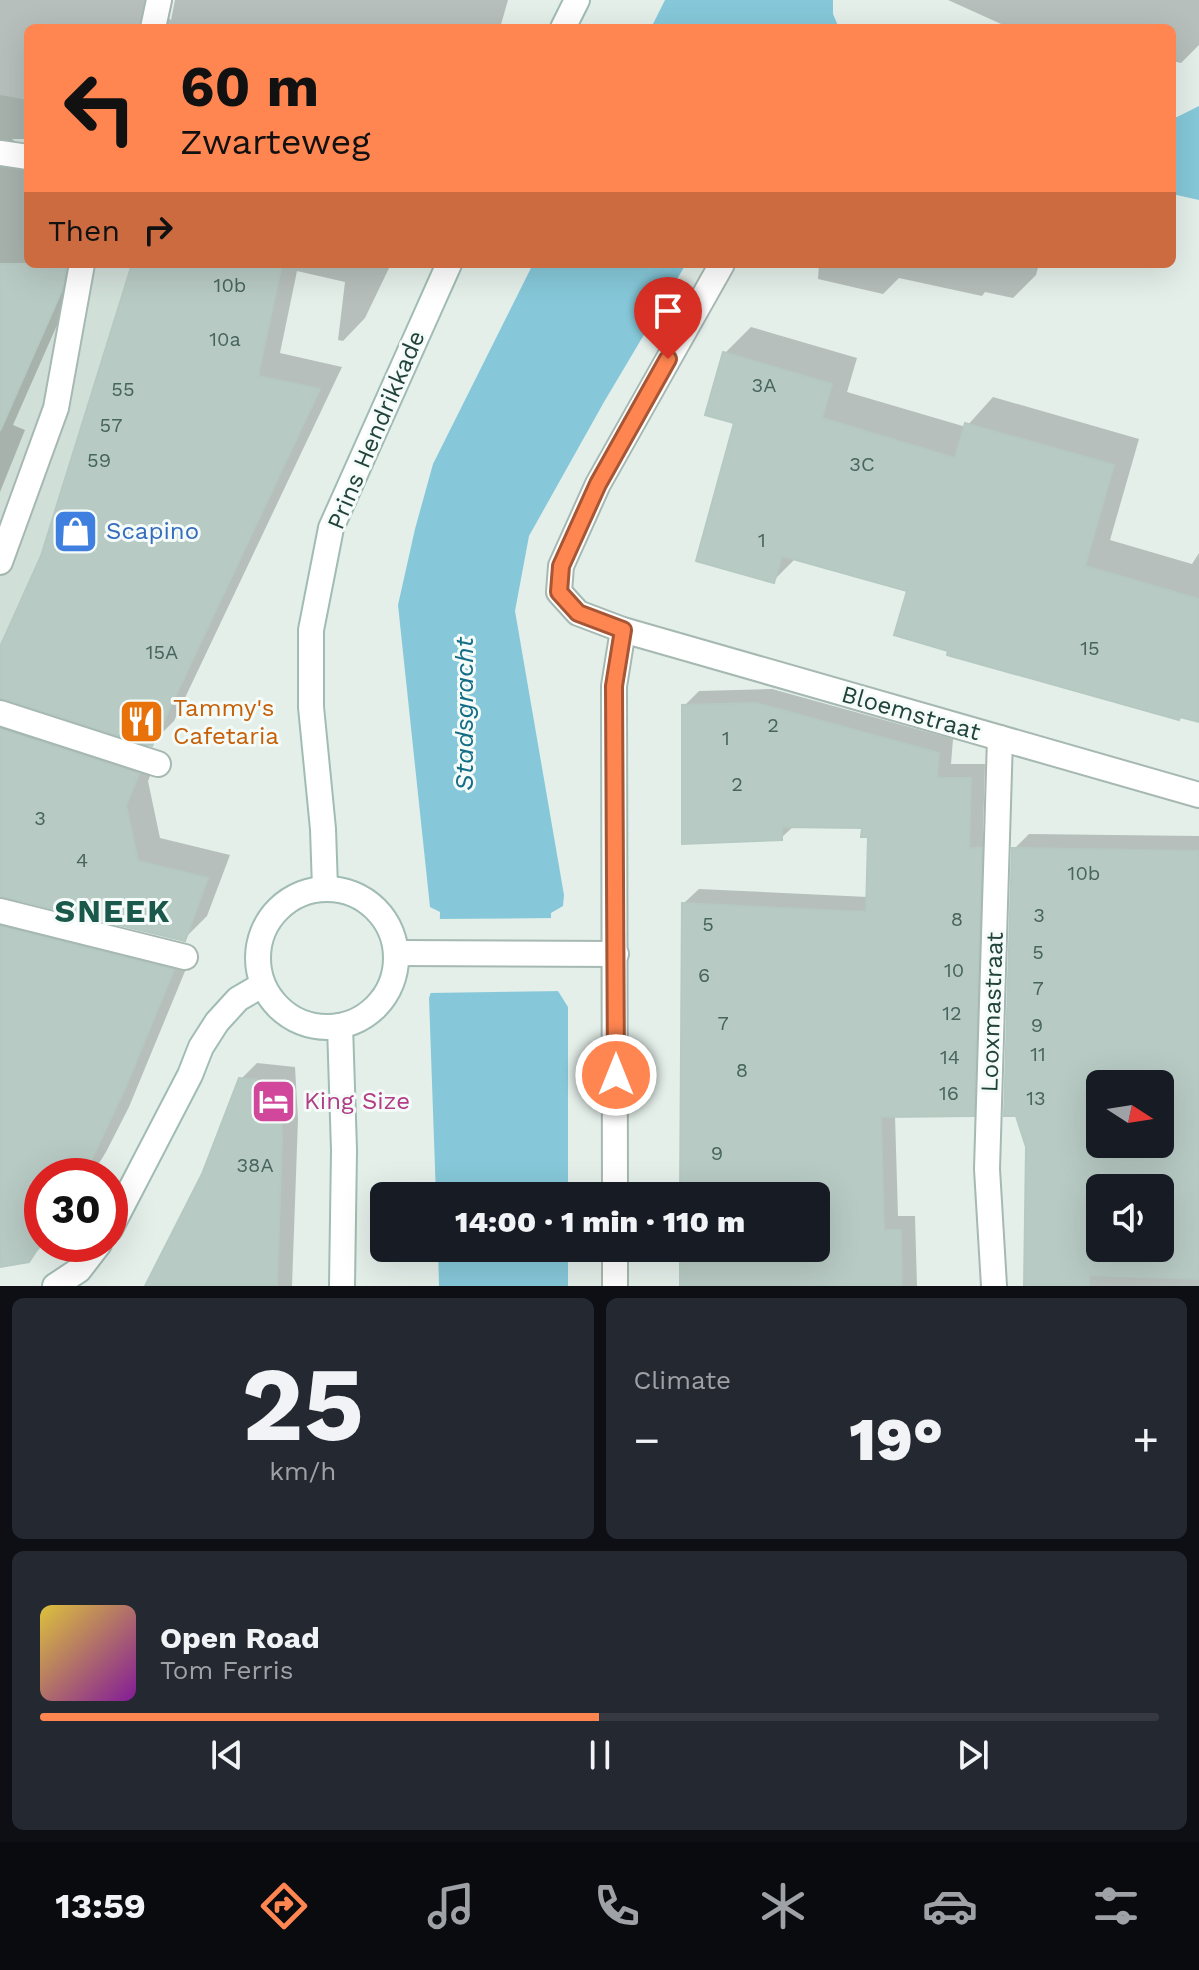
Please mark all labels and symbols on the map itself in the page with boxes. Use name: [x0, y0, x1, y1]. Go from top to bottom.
house number: 10b: [214, 273, 246, 297]
pin: [634, 277, 702, 359]
street label: Prins Hendrikkade: [321, 326, 431, 534]
house number: 10a: [209, 327, 241, 351]
house number: 3A: [752, 373, 776, 397]
house number: 55: [111, 377, 135, 401]
house number: 57: [100, 413, 122, 437]
house number: 59: [87, 448, 111, 472]
house number: 3C: [849, 452, 875, 476]
shop icon: Scapino: [51, 507, 99, 555]
place label: Scapino: [106, 517, 199, 545]
house number: 1: [758, 528, 766, 552]
house number: 15: [1080, 636, 1100, 660]
water label: Stadsgracht: [449, 637, 479, 791]
house number: 15A: [146, 640, 178, 664]
street label: Bloemstraat: [838, 680, 984, 746]
place label: Tammy's Cafetaria: [173, 694, 279, 750]
restaurant icon: Tammy's Cafetaria: [118, 698, 166, 746]
house number: 2: [767, 713, 779, 737]
house number: 1: [722, 726, 730, 750]
house number: 2: [731, 772, 743, 796]
house number: 3: [34, 806, 46, 830]
house number: 4: [76, 848, 88, 872]
house number: 10b: [1068, 861, 1100, 885]
district label: SNEEK: [55, 892, 171, 930]
house number: 3: [1033, 903, 1045, 927]
house number: 8: [951, 907, 963, 931]
house number: 5: [702, 912, 714, 936]
street label: Looxmastraat: [975, 931, 1009, 1093]
house number: 5: [1032, 940, 1044, 964]
house number: 10: [944, 958, 964, 982]
house number: 6: [698, 963, 710, 987]
house number: 7: [1032, 976, 1044, 1000]
house number: 12: [942, 1001, 962, 1025]
house number: 7: [717, 1011, 729, 1035]
house number: 9: [1031, 1013, 1043, 1037]
position arrow: [574, 1033, 658, 1117]
house number: 11: [1030, 1042, 1046, 1066]
house number: 14: [940, 1045, 960, 1069]
house number: 8: [736, 1058, 748, 1082]
north arrow: [1086, 1070, 1174, 1158]
hotel icon: King Size: [249, 1077, 297, 1125]
house number: 16: [939, 1081, 959, 1105]
house number: 13: [1026, 1086, 1046, 1110]
place label: King Size: [304, 1087, 410, 1115]
house number: 9: [711, 1141, 723, 1165]
house number: 38A: [236, 1153, 274, 1177]
speed limit sign: 30: [24, 1158, 128, 1262]

